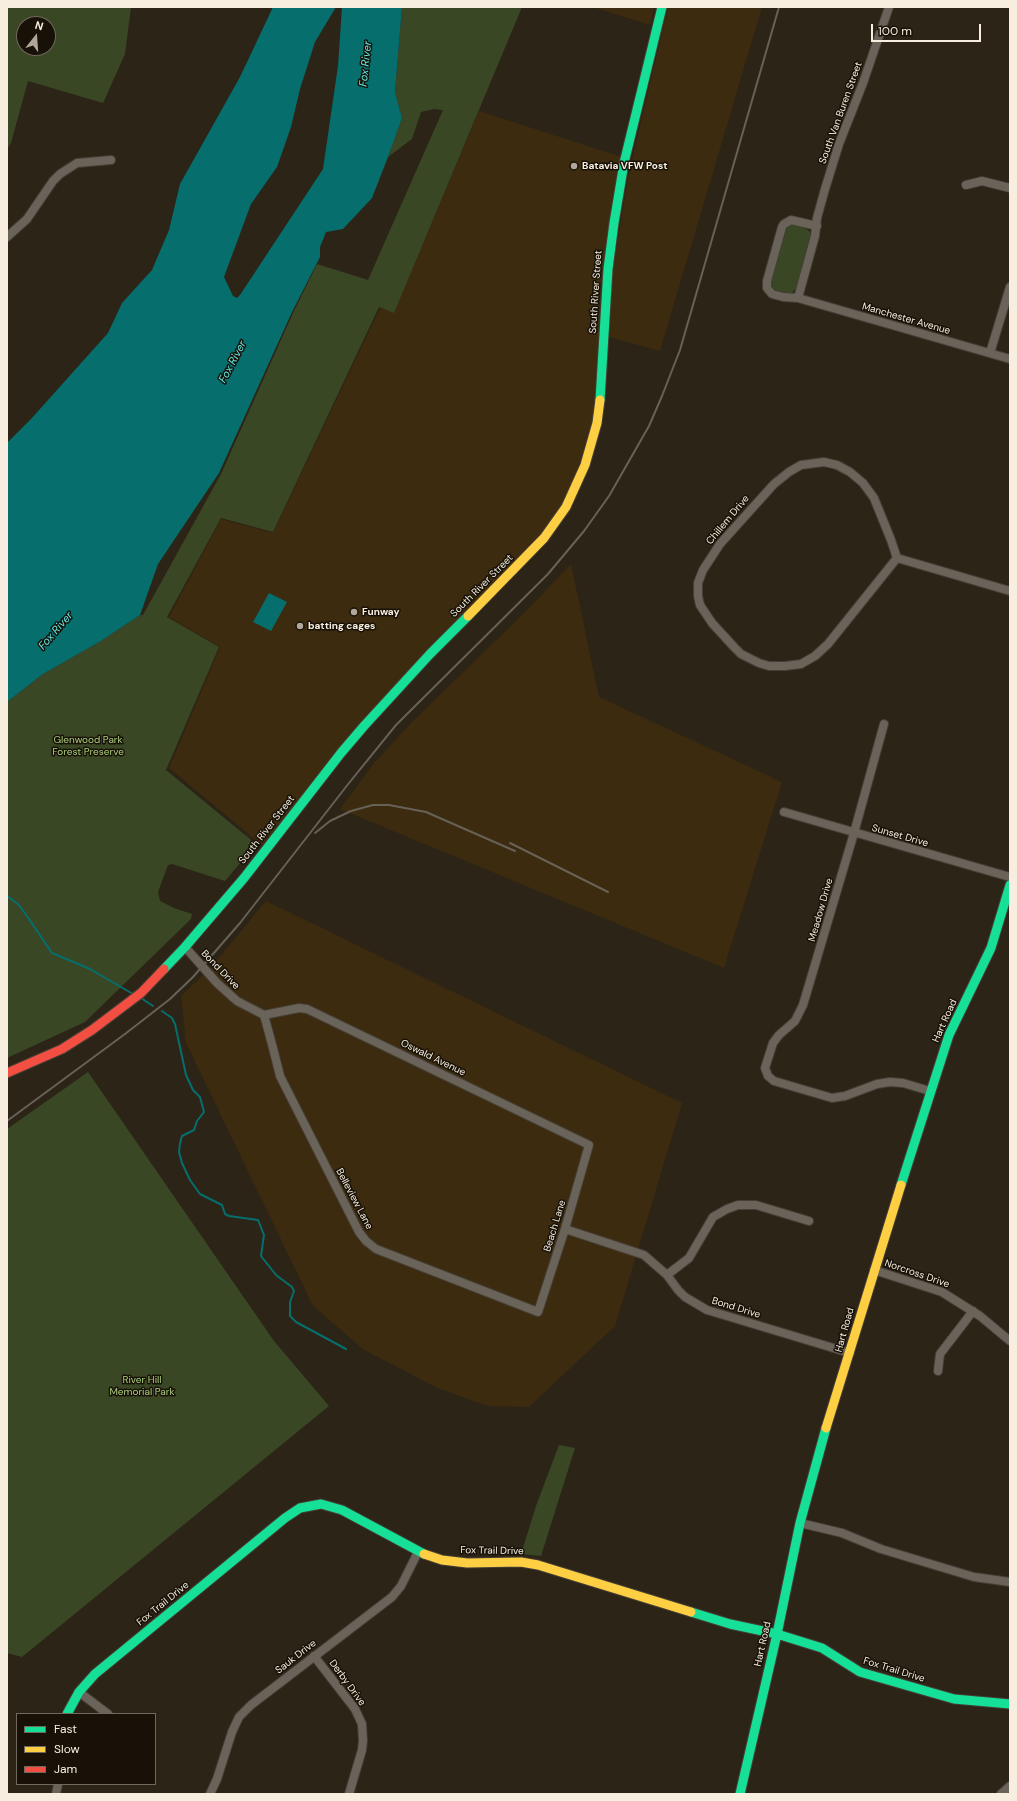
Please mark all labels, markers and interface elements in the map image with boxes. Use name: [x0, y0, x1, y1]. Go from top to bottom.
north arrow: [16, 16, 56, 56]
scale bar: [873, 16, 983, 42]
text: N: [33, 18, 45, 33]
text: 100 m: [878, 23, 912, 39]
water label: Fox River: [357, 41, 375, 87]
street label: South Van Buren Street: [817, 60, 865, 166]
place label: Batavia VFW Post: [582, 160, 667, 172]
marker: Batavia VFW Post: [569, 161, 579, 171]
street label: South River Street: [587, 250, 605, 334]
street label: Manchester Avenue: [860, 301, 952, 337]
water label: Fox River: [216, 339, 250, 385]
street label: Chillem Drive: [704, 493, 752, 547]
street label: South River Street: [448, 552, 516, 620]
place label: Funway: [362, 606, 400, 618]
marker: Funway: [349, 607, 359, 617]
water label: Fox River: [36, 609, 76, 653]
place label: batting cages: [308, 620, 375, 632]
marker: batting cages: [295, 621, 305, 631]
park label: Glenwood Park Forest Preserve: [52, 734, 124, 758]
street label: South River Street: [237, 793, 297, 867]
street label: Sunset Drive: [870, 822, 930, 850]
street label: Meadow Drive: [806, 877, 836, 943]
street label: Bond Drive: [198, 948, 242, 992]
street label: Hart Road: [930, 998, 960, 1044]
street label: Oswald Avenue: [399, 1037, 467, 1079]
street label: Belleview Lane: [333, 1167, 375, 1231]
street label: Beach Lane: [541, 1199, 569, 1253]
street label: Norcross Drive: [883, 1257, 951, 1291]
street label: Bond Drive: [710, 1295, 762, 1321]
street label: Hart Road: [833, 1306, 857, 1354]
park label: River Hill Memorial Park: [109, 1374, 175, 1398]
street label: Fox Trail Drive: [460, 1544, 524, 1558]
street label: Fox Trail Drive: [134, 1579, 192, 1629]
street label: Hart Road: [752, 1620, 774, 1668]
street label: Sauk Drive: [273, 1637, 319, 1677]
street label: Fox Trail Drive: [862, 1655, 926, 1685]
street label: Derby Drive: [326, 1658, 368, 1708]
legend: [16, 1713, 156, 1785]
text: Fast: [54, 1721, 77, 1737]
text: Slow: [54, 1741, 80, 1757]
text: Jam: [54, 1761, 77, 1777]

